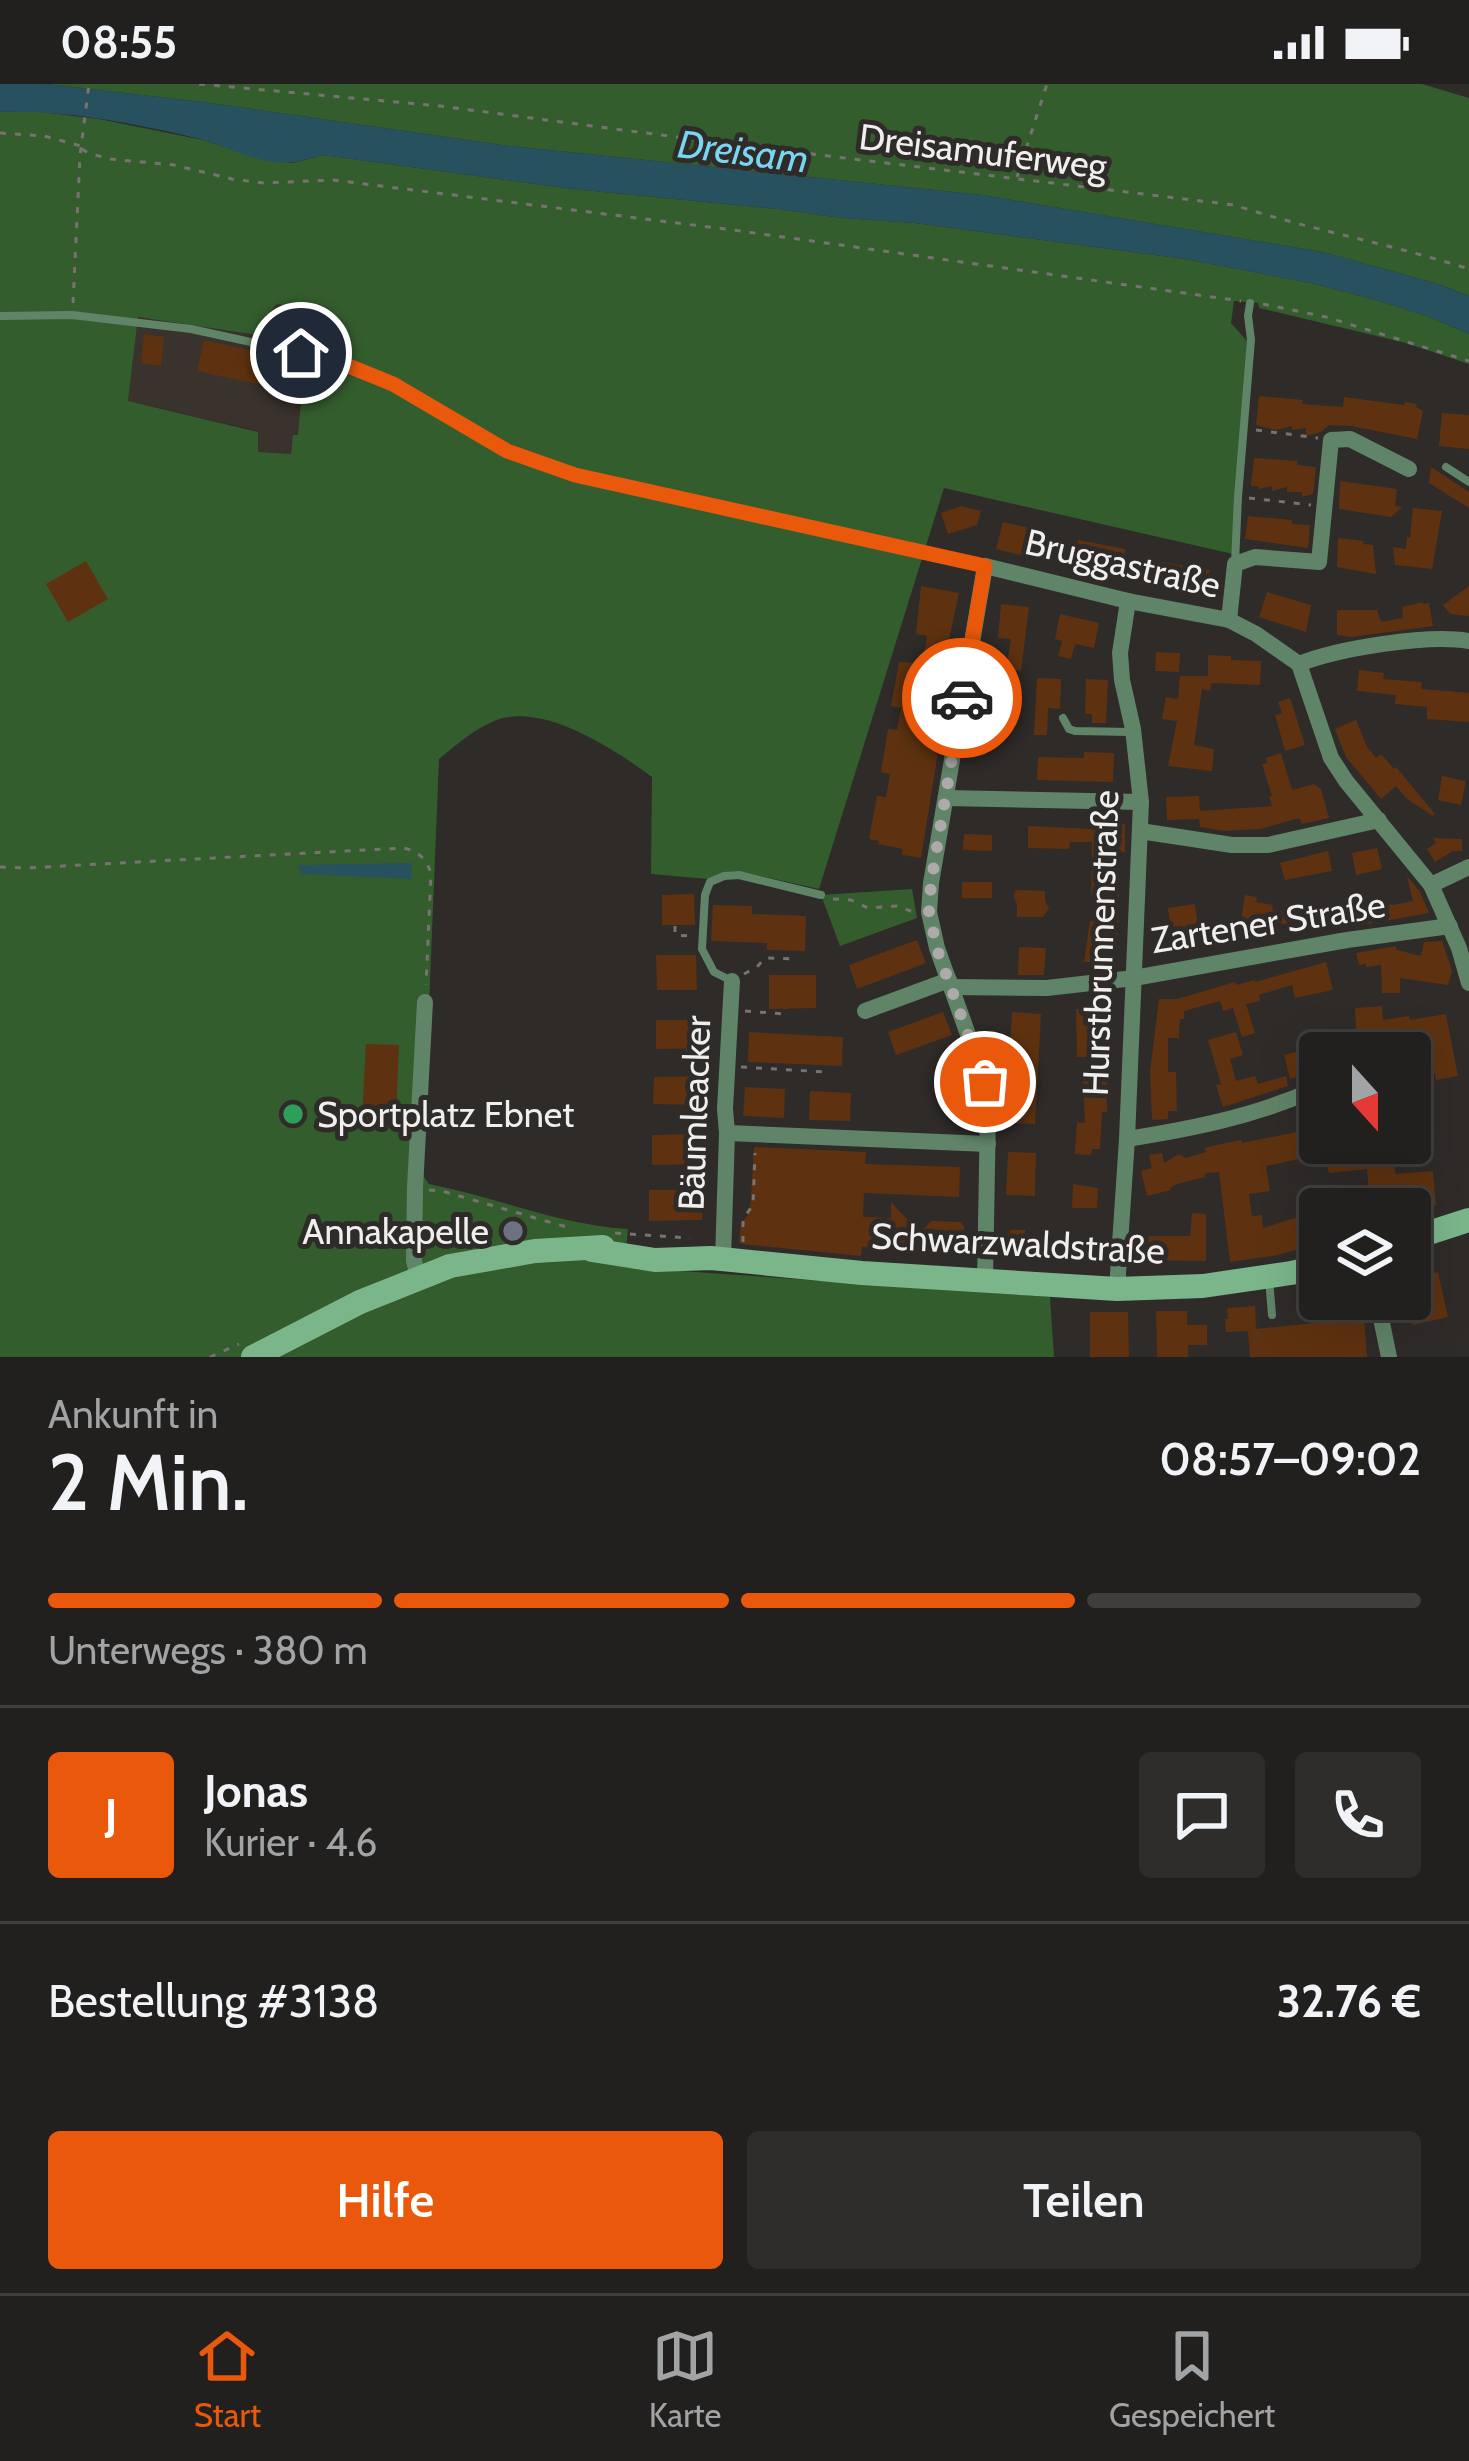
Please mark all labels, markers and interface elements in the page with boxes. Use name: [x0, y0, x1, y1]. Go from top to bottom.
text: 08:55: [60, 15, 177, 69]
street label: Dreisamuferweg: [857, 114, 1110, 188]
water label: Dreisam: [675, 119, 811, 183]
pin: [250, 302, 352, 404]
icon: home: [268, 320, 334, 386]
street label: Bruggastraße: [1021, 519, 1225, 607]
courier: [902, 638, 1022, 758]
icon: car: [929, 665, 995, 731]
street label: Hurstbrunnenstraße: [1073, 789, 1127, 1097]
street label: Zartener Straße: [1148, 882, 1388, 962]
street label: Bäumleacker: [669, 1014, 719, 1211]
pin: [934, 1031, 1036, 1133]
north arrow: [1299, 1032, 1431, 1164]
map controls: [1299, 1032, 1431, 1320]
icon: bag: [952, 1049, 1018, 1115]
place label: Sportplatz Ebnet: [317, 1092, 574, 1136]
marker: Sportplatz Ebnet: [280, 1101, 306, 1127]
button: layers: [1299, 1188, 1431, 1320]
place label: Annakapelle: [302, 1209, 489, 1253]
street label: Schwarzwaldstraße: [870, 1213, 1166, 1273]
marker: Annakapelle: [500, 1218, 526, 1244]
text: Ankunft in: [48, 1390, 218, 1438]
text: 08:57–09:02: [1159, 1432, 1421, 1486]
text: 2 Min.: [48, 1435, 248, 1530]
text: Unterwegs · 380 m: [48, 1626, 368, 1674]
button: chat: [1139, 1752, 1265, 1878]
button: phone: [1295, 1752, 1421, 1878]
text: Jonas: [204, 1764, 308, 1818]
text: J: [105, 1788, 117, 1842]
text: Kurier · 4.6: [204, 1818, 378, 1866]
text: Bestellung #3138: [48, 1974, 379, 2028]
text: 32.76 €: [1277, 1974, 1421, 2028]
button: Hilfe: [48, 2131, 723, 2269]
button: Teilen: [747, 2131, 1421, 2269]
tab: Start: [194, 2323, 261, 2435]
tab: Karte: [649, 2323, 721, 2435]
tab: Gespeichert: [1109, 2323, 1275, 2435]

